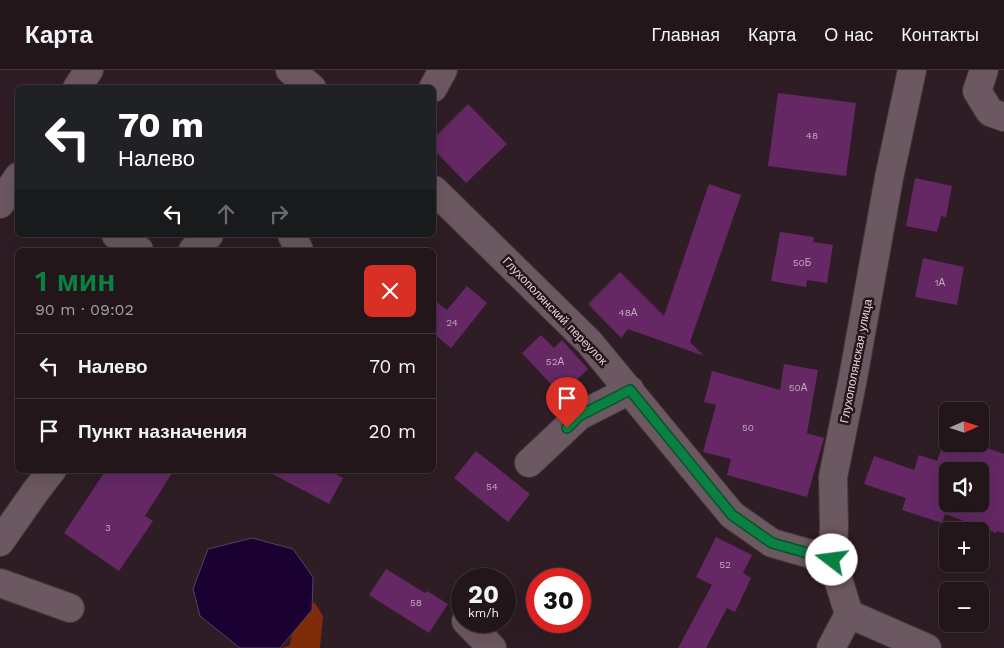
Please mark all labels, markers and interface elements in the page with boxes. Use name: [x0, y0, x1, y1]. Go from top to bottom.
text: Карта: [25, 21, 93, 49]
text: Главная: [651, 24, 720, 45]
text: Карта: [748, 24, 796, 45]
text: О нас: [824, 24, 873, 45]
text: Контакты: [901, 24, 979, 45]
text: 70 m: [118, 104, 204, 146]
icon: left: [35, 105, 100, 170]
house number: 48: [806, 130, 818, 141]
text: Налево: [118, 146, 195, 171]
icon: left: [159, 200, 187, 228]
icon: ahead: [212, 200, 240, 228]
icon: right: [265, 200, 293, 228]
street label: Глухополянский переулок: [500, 254, 611, 368]
house number: 50Б: [793, 257, 812, 268]
text: 1 мин: [35, 263, 115, 298]
button: close: [364, 265, 416, 317]
house number: 1А: [935, 277, 946, 288]
street label: Глухополянская улица: [837, 297, 875, 424]
text: 90 m · 09:02: [35, 300, 134, 319]
house number: 48А: [619, 307, 638, 318]
house number: 24: [446, 317, 458, 328]
icon: left: [35, 352, 63, 380]
text: Налево: [78, 355, 148, 378]
text: 70 m: [369, 355, 416, 378]
house number: 52А: [546, 356, 564, 367]
pin: [546, 377, 588, 428]
house number: 50А: [789, 382, 808, 393]
icon: arrive: [553, 384, 581, 412]
north arrow: [939, 402, 989, 452]
map controls: [939, 402, 989, 632]
icon: arrive: [35, 417, 63, 445]
text: Пункт назначения: [78, 420, 247, 443]
text: 20 m: [369, 420, 416, 443]
house number: 50: [742, 422, 754, 433]
button: sound: [939, 462, 989, 512]
house number: 54: [486, 481, 498, 492]
house number: 3: [105, 522, 111, 533]
button: +: [939, 522, 989, 572]
position arrow: [805, 533, 857, 585]
house number: 52: [719, 559, 731, 570]
speed limit sign: 30: [526, 568, 591, 633]
text: 20: [468, 580, 499, 609]
button: −: [939, 582, 989, 632]
house number: 58: [410, 597, 422, 608]
text: km/h: [468, 606, 499, 620]

